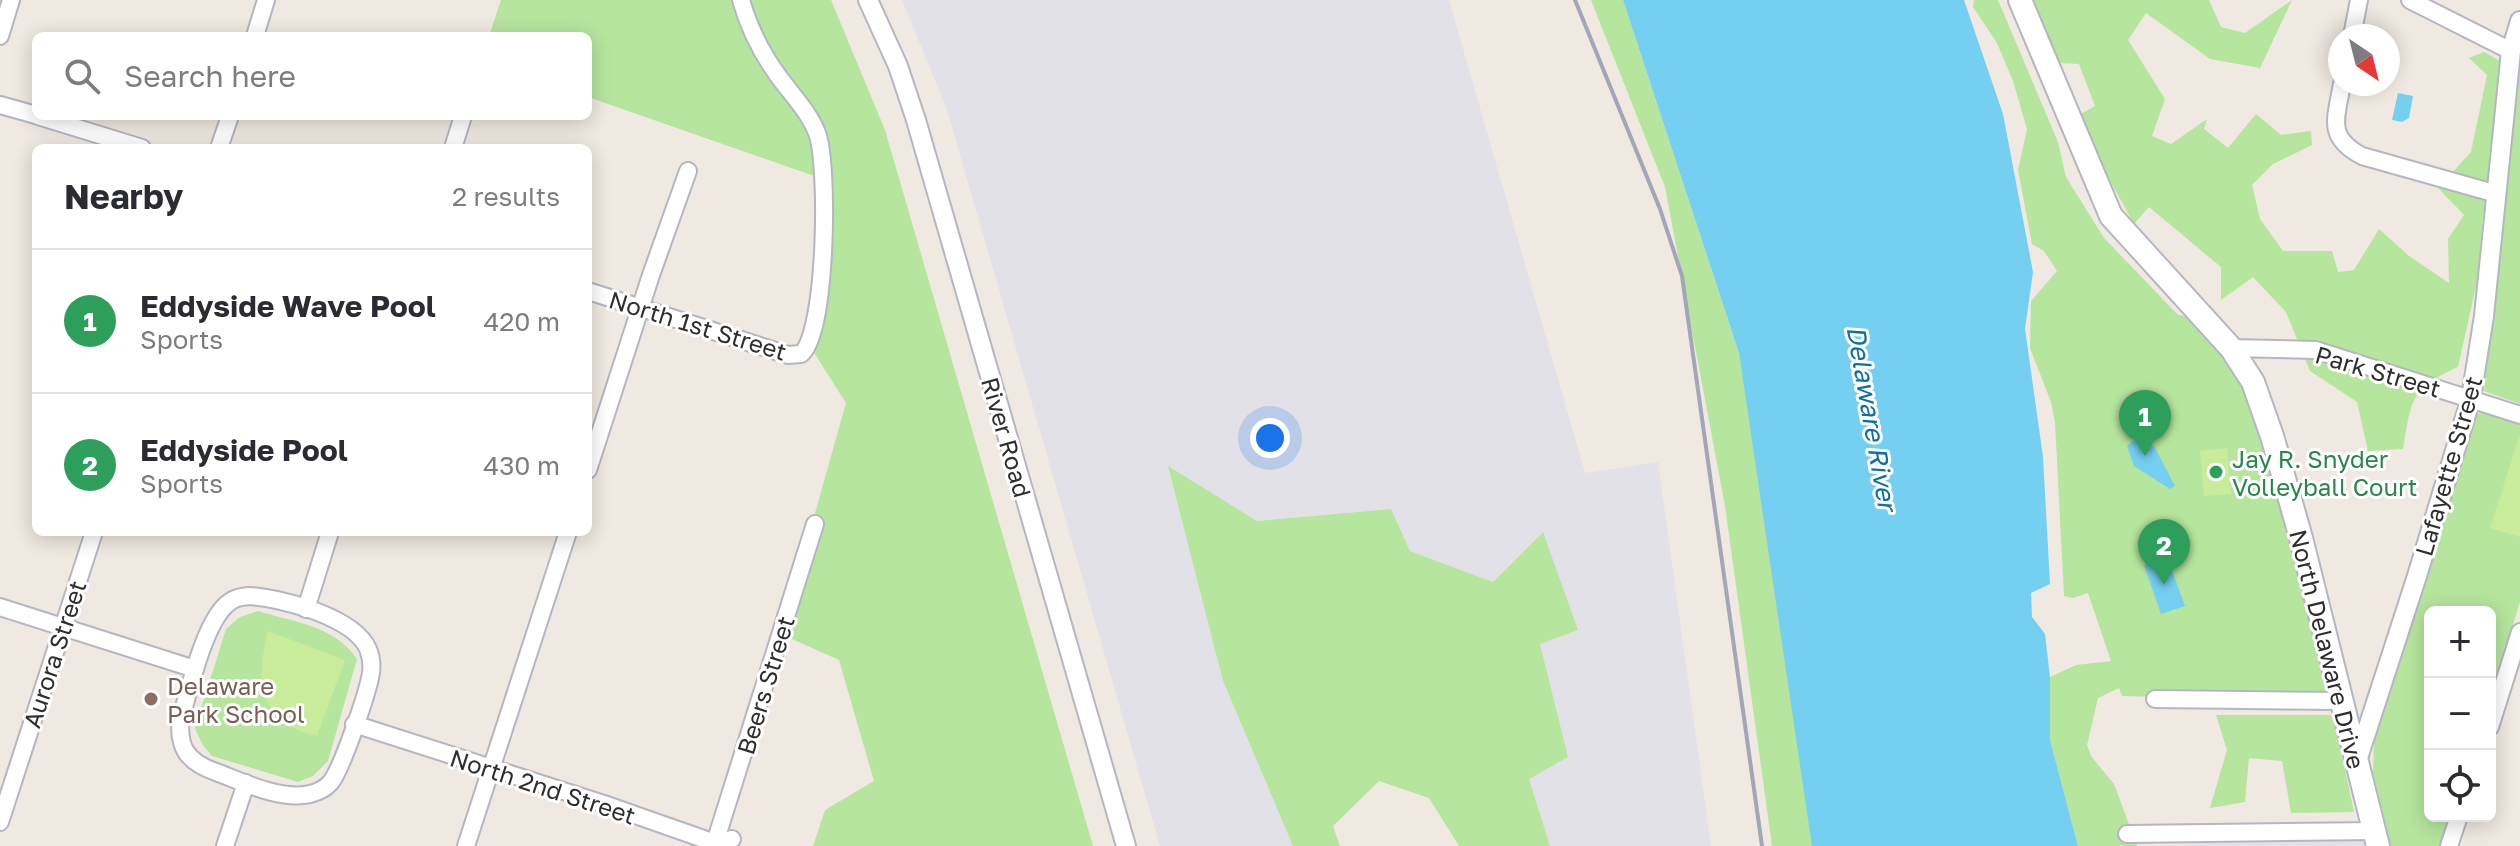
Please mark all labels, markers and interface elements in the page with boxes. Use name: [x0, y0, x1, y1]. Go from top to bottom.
north arrow: [2328, 24, 2400, 96]
search box: [32, 32, 592, 120]
icon: search: [60, 54, 104, 98]
text: Search here: [124, 58, 296, 94]
text: Nearby: [64, 176, 184, 216]
text: 2 results: [452, 181, 560, 212]
street label: North 1st Street: [606, 284, 790, 366]
text: Eddyside Wave Pool: [140, 288, 436, 324]
text: 1: [83, 306, 97, 337]
text: 420 m: [483, 306, 560, 337]
water label: Delaware River: [1841, 323, 1904, 516]
text: Sports: [140, 324, 223, 355]
street label: Park Street: [2312, 339, 2444, 403]
street label: Lafayette Street: [2408, 373, 2488, 559]
street label: River Road: [976, 374, 1038, 500]
pin: 1: [2119, 390, 2171, 456]
your location: [1250, 418, 1290, 458]
text: Eddyside Pool: [140, 432, 348, 468]
place label: Jay R. Snyder Volleyball Court: [2232, 444, 2417, 501]
text: 2: [82, 450, 98, 481]
text: 430 m: [483, 450, 560, 481]
marker: Jay R. Snyder Volleyball Court: [2207, 463, 2225, 481]
text: Sports: [140, 468, 223, 499]
pin: 2: [2138, 519, 2190, 585]
street label: North Delaware Drive: [2284, 526, 2372, 772]
street label: Aurora Street: [17, 577, 91, 731]
map controls: [2424, 606, 2496, 822]
button: +: [2424, 606, 2496, 678]
street label: Beers Street: [730, 612, 800, 758]
place label: Delaware Park School: [167, 671, 305, 728]
button: −: [2424, 678, 2496, 750]
marker: Delaware Park School: [142, 690, 160, 708]
street label: North 2nd Street: [447, 742, 639, 830]
button: locate: [2424, 750, 2496, 822]

